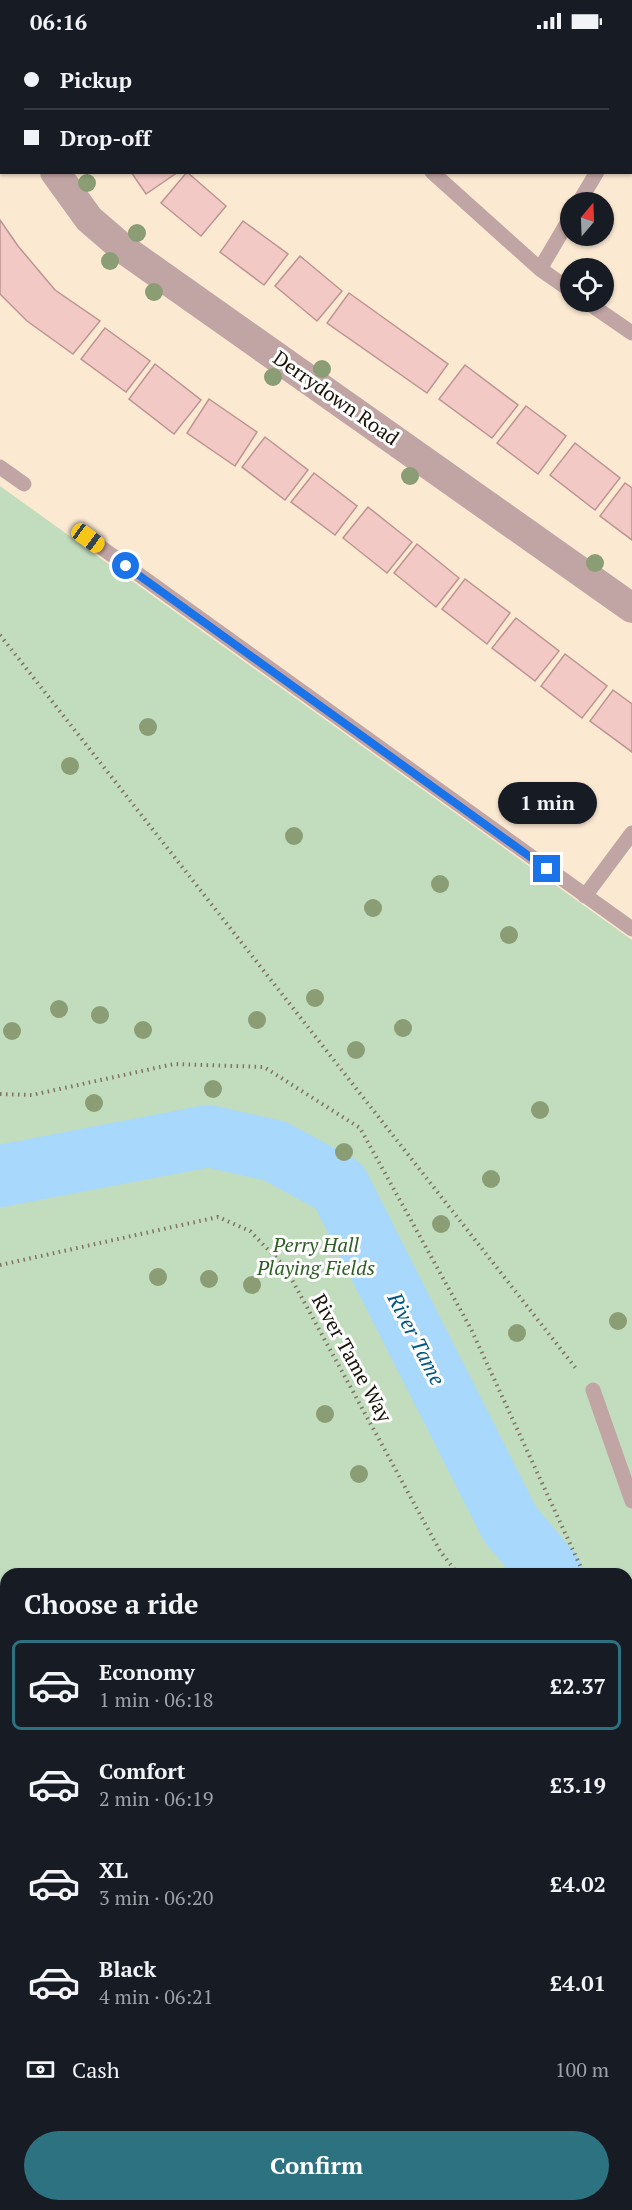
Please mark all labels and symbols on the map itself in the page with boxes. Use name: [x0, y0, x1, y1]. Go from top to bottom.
north arrow: [560, 192, 614, 246]
street label: Derrydown Road: [268, 344, 405, 451]
car: [68, 520, 108, 556]
route start: [112, 552, 139, 579]
callout: 1 min: [498, 782, 596, 824]
route end: [533, 855, 560, 882]
park label: Perry Hall Playing Fields: [256, 1231, 375, 1281]
water label: River Tame: [381, 1287, 452, 1390]
street label: River Tame Way: [306, 1289, 399, 1428]

